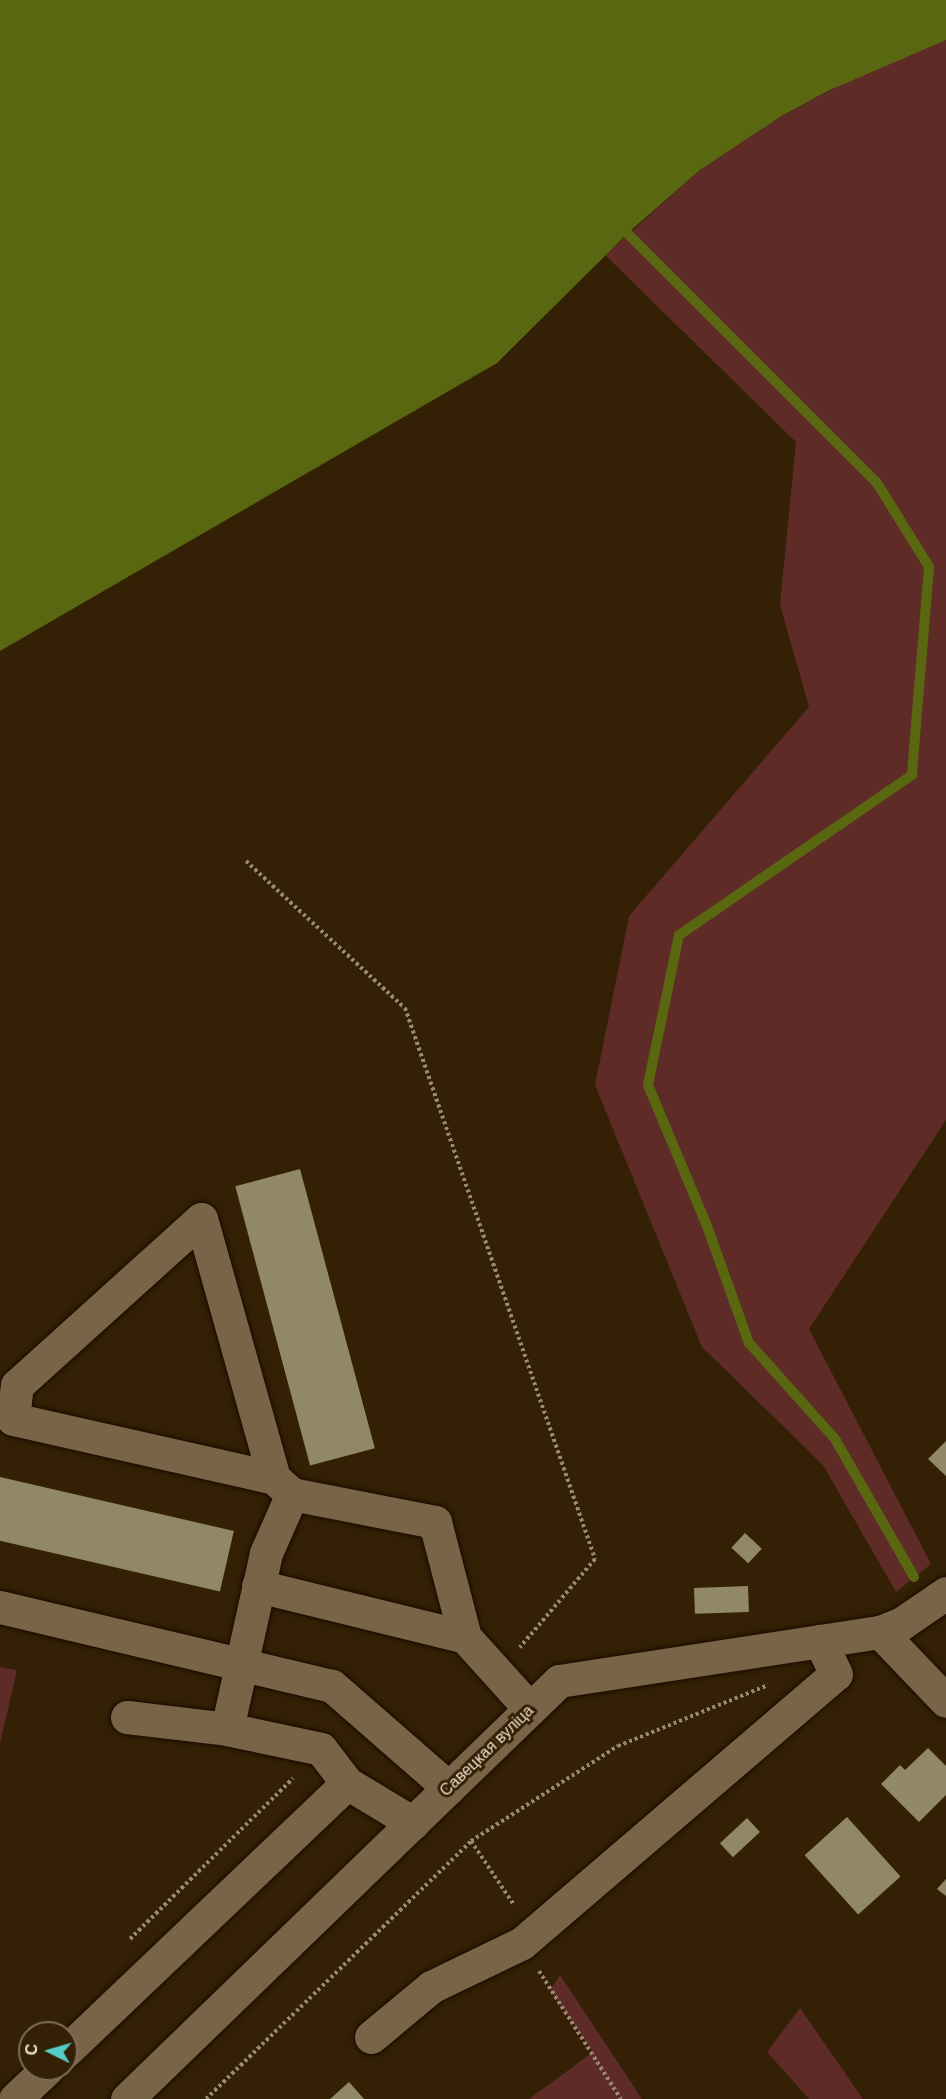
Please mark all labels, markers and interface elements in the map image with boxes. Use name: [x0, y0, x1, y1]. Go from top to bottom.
street label: Савецкая вуліца: [436, 1701, 538, 1801]
north arrow: [18, 2021, 78, 2081]
text: С: [21, 2043, 43, 2056]

